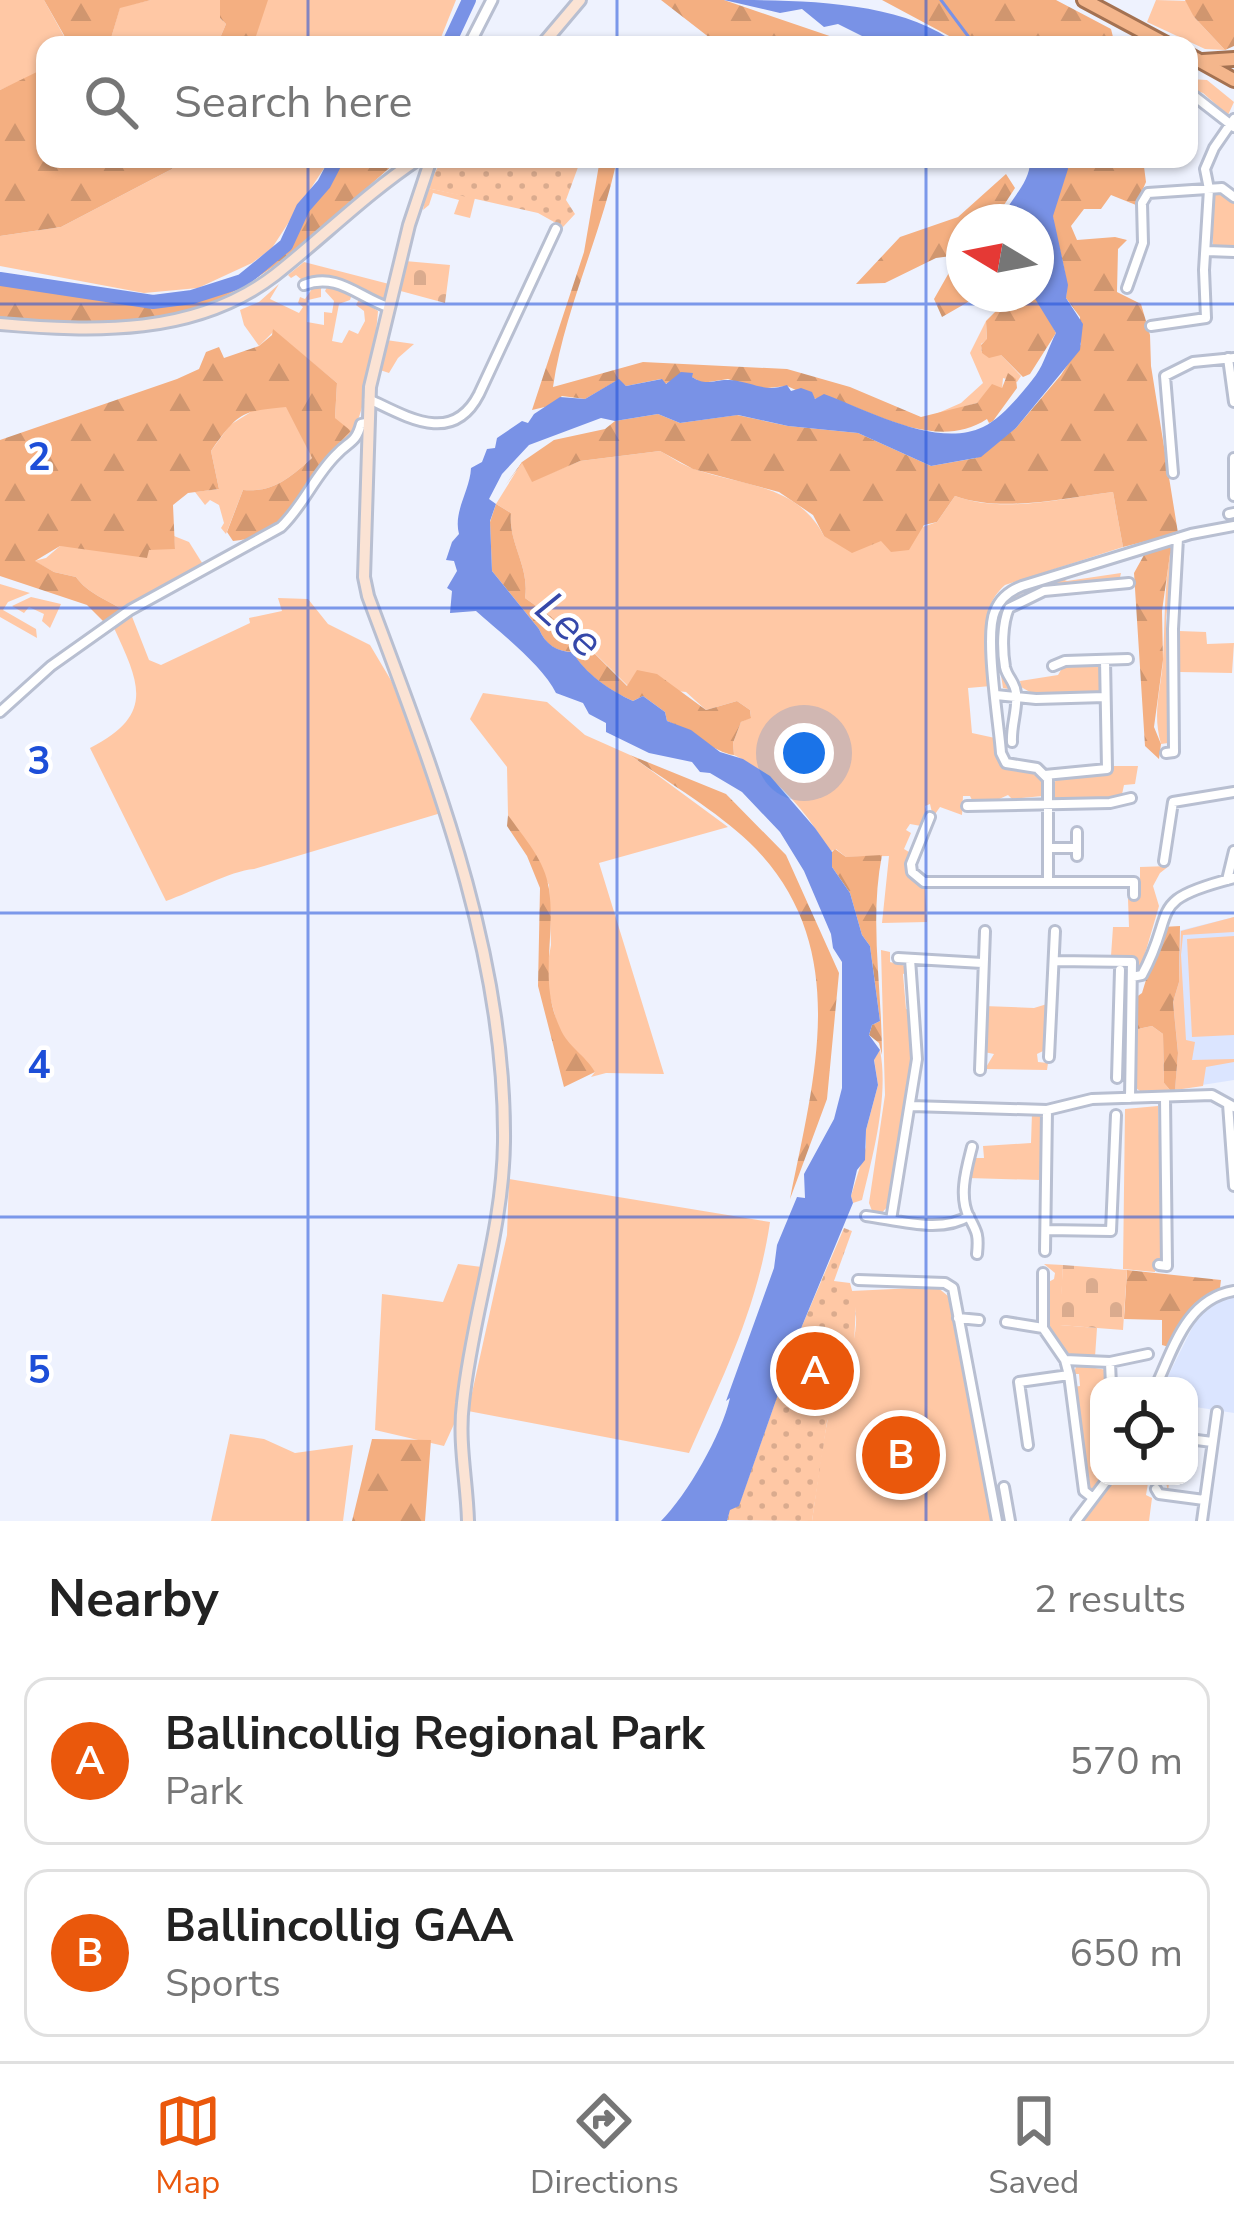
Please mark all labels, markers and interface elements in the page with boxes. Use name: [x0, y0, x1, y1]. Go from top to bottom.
search box: [36, 36, 1198, 168]
icon: search: [78, 69, 144, 135]
text: Search here: [174, 72, 413, 133]
north arrow: [946, 204, 1054, 312]
text: 2: [27, 431, 51, 484]
water label: Lee: [522, 578, 616, 672]
your location: [774, 723, 834, 783]
text: 3: [27, 735, 51, 788]
text: 4: [27, 1039, 51, 1092]
pin: A: [776, 1326, 854, 1416]
text: 5: [27, 1344, 51, 1397]
map controls: [1090, 1377, 1198, 1485]
button: locate: [1090, 1377, 1198, 1485]
pin: B: [862, 1410, 940, 1500]
text: Nearby: [48, 1564, 219, 1634]
text: 2 results: [1034, 1573, 1186, 1626]
text: Ballincollig Regional Park: [165, 1704, 705, 1765]
text: A: [75, 1735, 105, 1788]
text: 570 m: [1069, 1735, 1183, 1788]
text: Park: [165, 1765, 243, 1818]
text: Ballincollig GAA: [165, 1896, 513, 1957]
text: B: [77, 1927, 103, 1980]
text: 650 m: [1069, 1927, 1183, 1980]
text: Sports: [165, 1957, 281, 2010]
tab: Map: [155, 2088, 221, 2205]
tab: Directions: [530, 2088, 679, 2205]
tab: Saved: [988, 2088, 1079, 2205]

